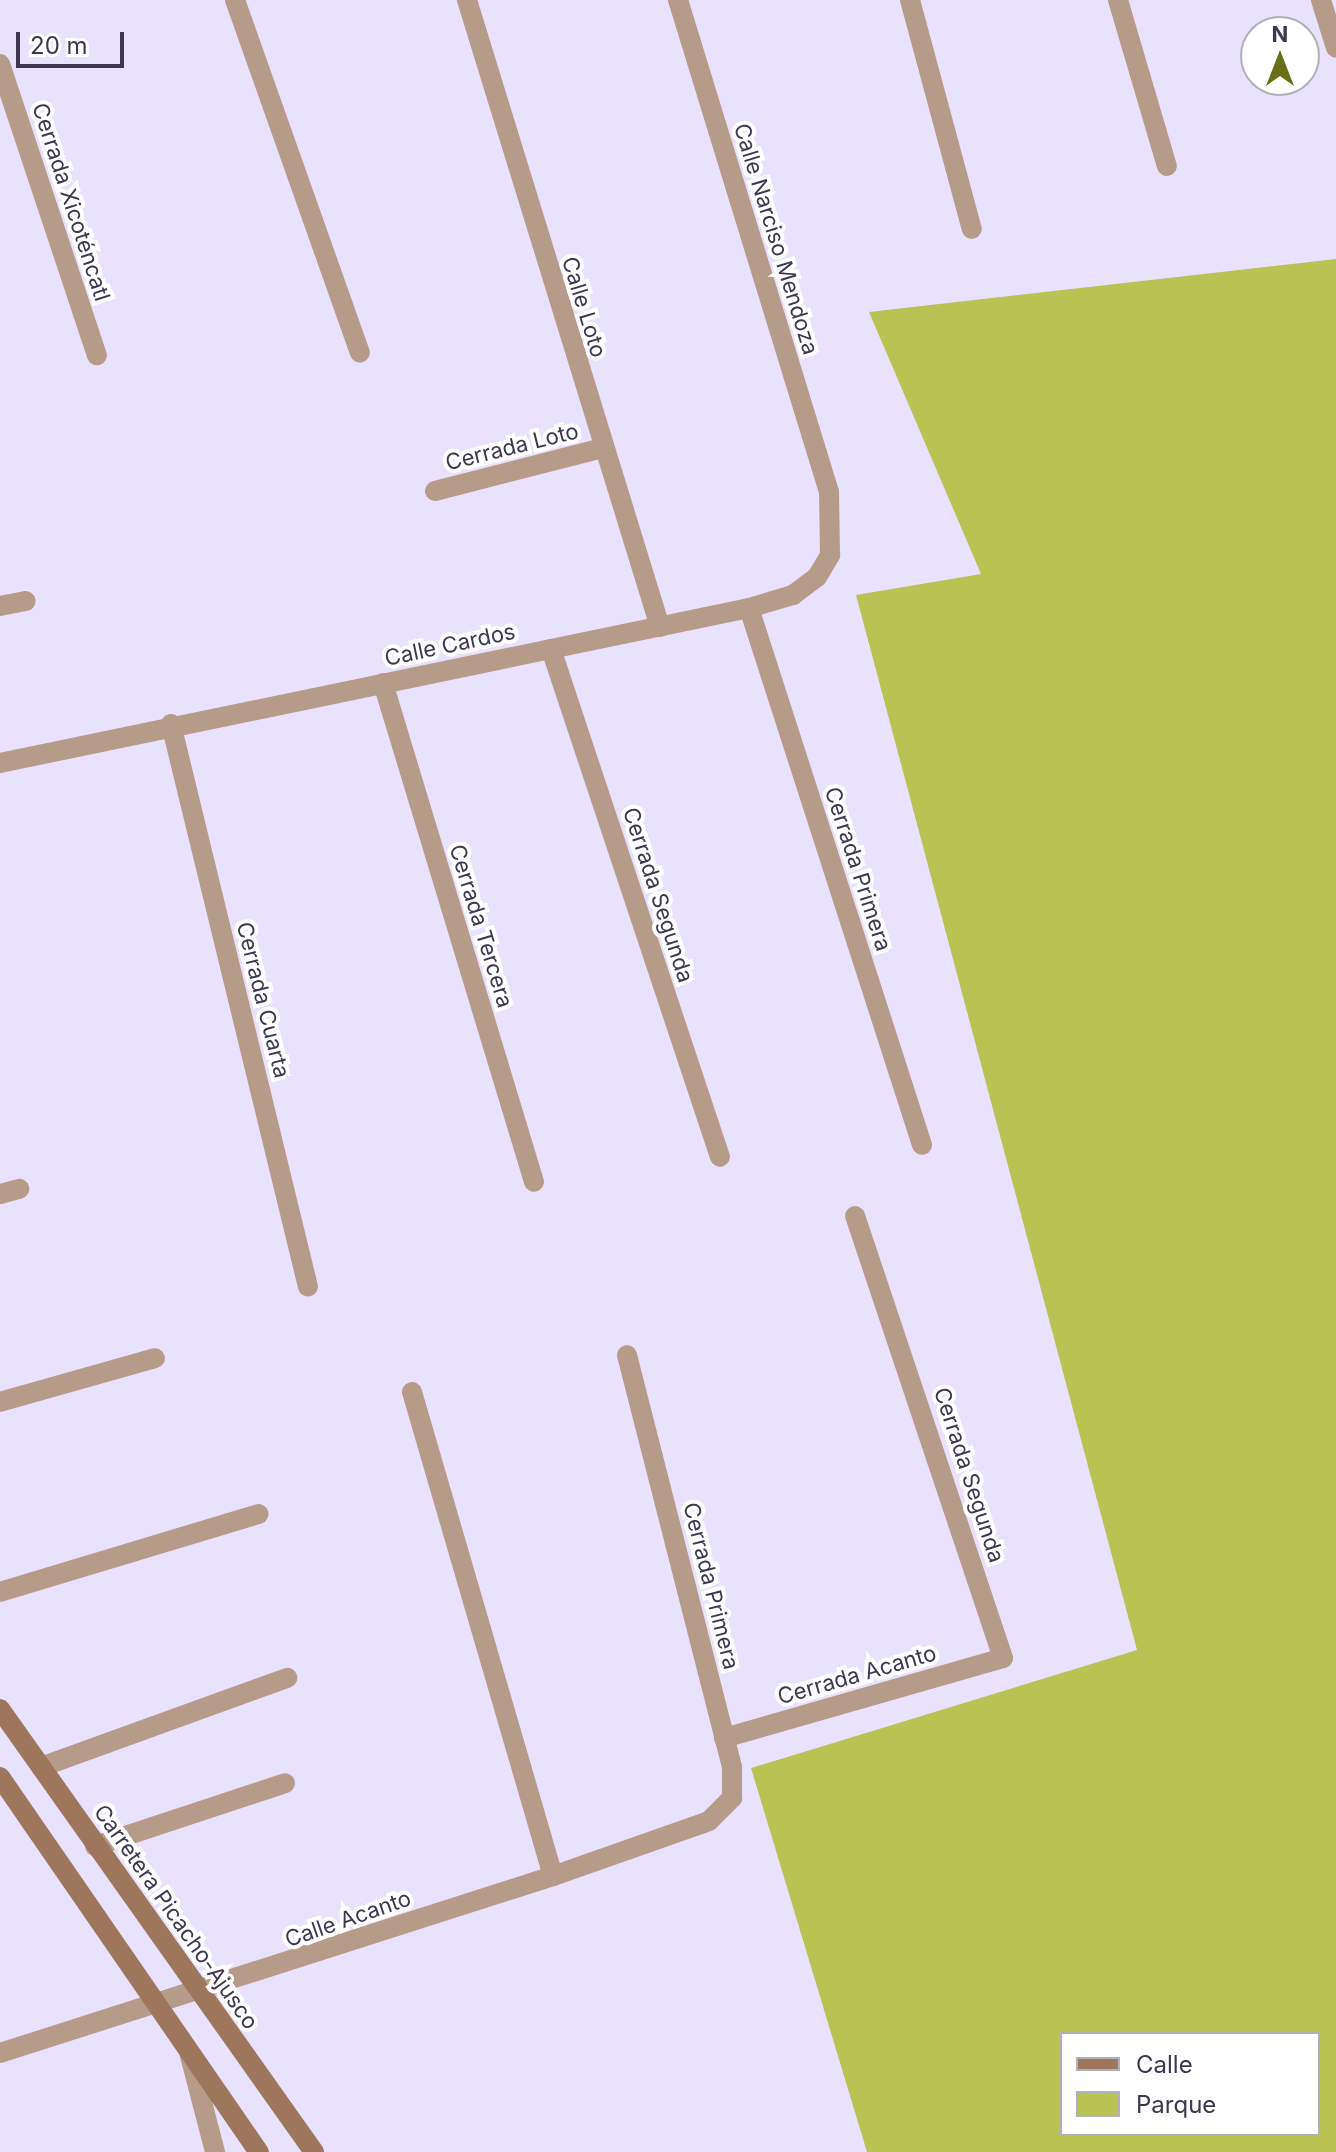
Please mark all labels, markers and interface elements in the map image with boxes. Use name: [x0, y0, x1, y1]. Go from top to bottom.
scale bar: [20, 16, 128, 66]
north arrow: [1240, 16, 1320, 96]
text: N: [1272, 21, 1288, 47]
text: 20 m: [30, 31, 88, 60]
street label: Cerrada Xicoténcatl: [27, 100, 115, 304]
street label: Calle Narciso Mendoza: [728, 120, 824, 358]
street label: Calle Loto: [556, 253, 612, 361]
street label: Cerrada Loto: [443, 418, 581, 476]
street label: Calle Cardos: [382, 618, 518, 672]
street label: Cerrada Primera: [819, 784, 897, 954]
street label: Cerrada Segunda: [617, 804, 699, 986]
street label: Cerrada Tercera: [444, 841, 518, 1011]
street label: Cerrada Cuarta: [231, 919, 295, 1081]
street label: Cerrada Segunda: [928, 1384, 1010, 1566]
street label: Cerrada Primera: [678, 1500, 744, 1672]
street label: Cerrada Acanto: [775, 1640, 939, 1710]
street label: Carretera Picacho-Ajusco: [88, 1800, 264, 2034]
street label: Calle Acanto: [281, 1885, 415, 1953]
legend: [1060, 2032, 1320, 2136]
text: Calle: [1136, 2050, 1193, 2079]
text: Parque: [1136, 2090, 1216, 2119]

